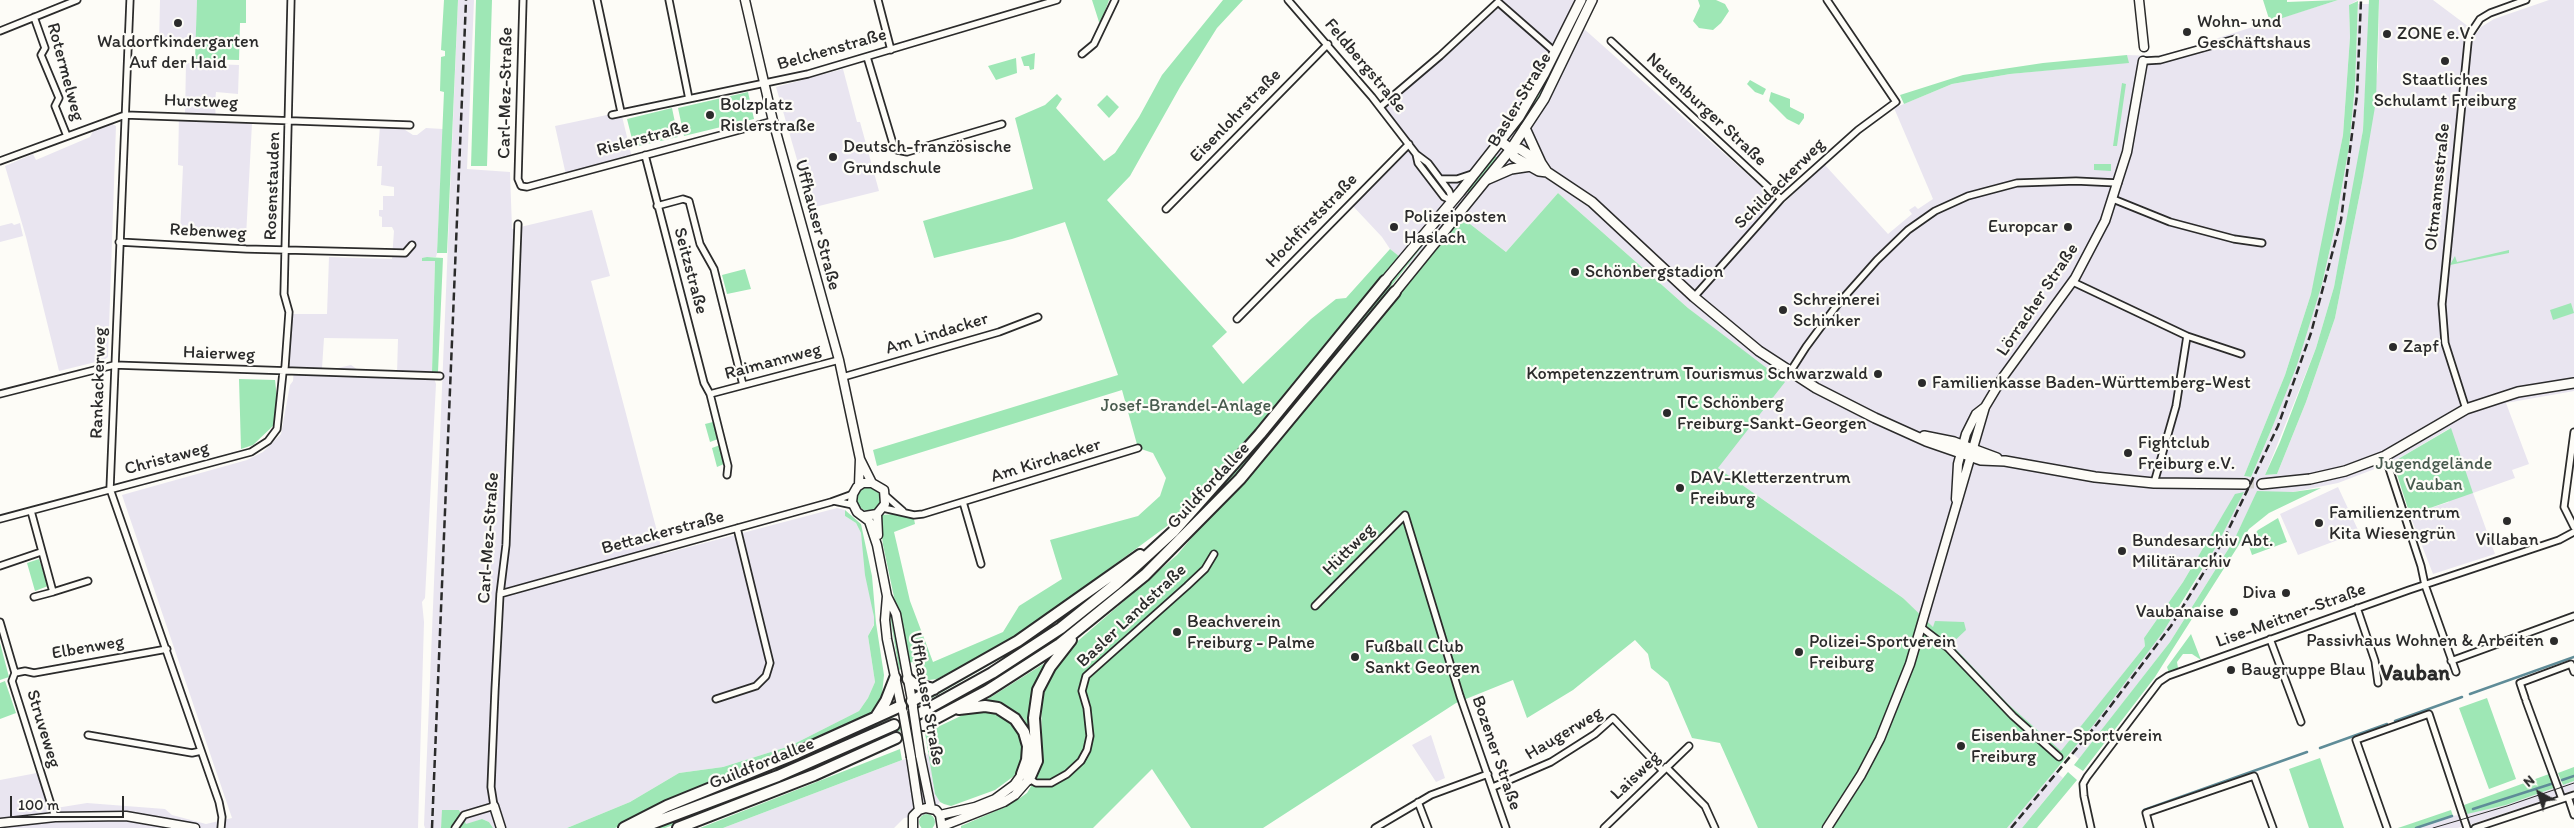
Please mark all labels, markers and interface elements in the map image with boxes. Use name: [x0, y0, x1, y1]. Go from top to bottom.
place label: Wohn- und Geschäftshaus: [2197, 11, 2311, 54]
street label: Feldbergstraße: [1319, 14, 1411, 118]
marker: Waldorfkindergarten Auf der Haid: [172, 17, 184, 29]
street label: Rotermelweg: [41, 20, 89, 124]
place label: ZONE e.V.: [2397, 23, 2475, 45]
street label: Belchenstraße: [775, 24, 889, 76]
marker: Wohn- und Geschäftshaus: [2181, 26, 2193, 38]
street label: Carl-Mez-Straße: [494, 27, 518, 159]
marker: ZONE e.V.: [2381, 28, 2393, 40]
place label: Waldorfkindergarten Auf der Haid: [97, 31, 259, 74]
street label: Basler Straße: [1483, 49, 1557, 151]
street label: Neuenburger Straße: [1641, 49, 1771, 171]
marker: Staatliches Schulamt Freiburg: [2439, 55, 2451, 67]
street label: Eisenlohrstraße: [1186, 65, 1286, 167]
place label: Staatliches Schulamt Freiburg: [2374, 69, 2516, 112]
street label: Hurstweg: [164, 90, 238, 114]
place label: Bolzplatz Rislerstraße: [720, 94, 815, 136]
marker: Bolzplatz Rislerstraße: [704, 109, 716, 121]
street label: Rislerstraße: [594, 116, 692, 162]
street label: Oltmannsstraße: [2421, 122, 2455, 252]
street label: Rosenstauden: [260, 131, 286, 241]
street label: Schildackerweg: [1730, 134, 1830, 234]
place label: Deutsch-französische Grundschule: [843, 136, 1011, 178]
marker: Deutsch-französische Grundschule: [827, 151, 839, 163]
street label: Uffhauser Straße: [789, 157, 845, 293]
street label: Hochfirststraße: [1261, 169, 1363, 273]
place label: Polizeiposten Haslach: [1404, 206, 1506, 248]
place label: Europcar: [1988, 216, 2058, 238]
street label: Rebenweg: [169, 219, 247, 245]
marker: Polizeiposten Haslach: [1388, 221, 1400, 233]
marker: Europcar: [2062, 221, 2074, 233]
street label: Seitzstraße: [668, 225, 712, 317]
street label: Lörracher Straße: [1992, 239, 2084, 361]
place label: Schönbergstadion: [1585, 261, 1723, 283]
marker: Schönbergstadion: [1569, 266, 1581, 278]
place label: Schreinerei Schinker: [1793, 289, 1880, 332]
marker: Schreinerei Schinker: [1777, 304, 1789, 316]
street label: Am Lindacker: [883, 308, 991, 360]
street label: Rankackerweg: [86, 327, 112, 439]
place label: Zapf: [2403, 336, 2439, 358]
street label: Raimannweg: [722, 339, 824, 385]
marker: Zapf: [2387, 341, 2399, 353]
street label: Haierweg: [182, 342, 256, 366]
place label: Kompetenzzentrum Tourismus Schwarzwald: [1526, 363, 1868, 385]
marker: Kompetenzzentrum Tourismus Schwarzwald: [1872, 368, 1884, 380]
place label: Familienkasse Baden-Württemberg-West: [1932, 372, 2251, 394]
marker: Familienkasse Baden-Württemberg-West: [1916, 377, 1928, 389]
place label: TC Schönberg Freiburg-Sankt-Georgen: [1677, 392, 1867, 434]
park label: Josef-Brandel-Anlage: [1101, 395, 1271, 417]
marker: TC Schönberg Freiburg-Sankt-Georgen: [1661, 407, 1673, 419]
place label: Fightclub Freiburg e.V.: [2138, 432, 2235, 474]
street label: Am Kirchacker: [988, 434, 1104, 488]
street label: Christaweg: [122, 437, 212, 481]
street label: Guildfordallee: [1163, 438, 1255, 534]
marker: Fightclub Freiburg e.V.: [2122, 447, 2134, 459]
park label: Jugendgelände Vauban: [2376, 453, 2492, 496]
place label: DAV-Kletterzentrum Freiburg: [1690, 467, 1851, 509]
street label: Carl-Mez-Straße: [474, 472, 504, 604]
marker: DAV-Kletterzentrum Freiburg: [1674, 482, 1686, 494]
place label: Familienzentrum Kita Wiesengrün: [2329, 502, 2460, 544]
street label: Bettackerstraße: [599, 506, 727, 560]
marker: Villaban: [2501, 515, 2513, 527]
marker: Familienzentrum Kita Wiesengrün: [2313, 517, 2325, 529]
street label: Hüttweg: [1318, 519, 1380, 581]
place label: Villaban: [2475, 529, 2539, 551]
place label: Bundesarchiv Abt. Militärarchiv: [2132, 530, 2273, 572]
marker: Bundesarchiv Abt. Militärarchiv: [2116, 545, 2128, 557]
street label: Basler Landstraße: [1073, 560, 1191, 672]
street label: Lise-Meitner-Straße: [2213, 579, 2369, 653]
place label: Diva: [2242, 582, 2276, 604]
marker: Diva: [2280, 587, 2292, 599]
place label: Vaubanaise: [2136, 601, 2224, 623]
marker: Vaubanaise: [2228, 606, 2240, 618]
place label: Beachverein Freiburg - Palme: [1187, 611, 1315, 654]
marker: Beachverein Freiburg - Palme: [1171, 626, 1183, 638]
place label: Passivhaus Wohnen & Arbeiten: [2306, 630, 2544, 652]
street label: Elbenweg: [50, 631, 126, 665]
street label: Uffhauser Straße: [904, 631, 948, 767]
place label: Polizei-Sportverein Freiburg: [1809, 631, 1956, 674]
marker: Passivhaus Wohnen & Arbeiten: [2548, 635, 2560, 647]
place label: Fußball Club Sankt Georgen: [1365, 636, 1480, 679]
marker: Polizei-Sportverein Freiburg: [1793, 646, 1805, 658]
marker: Fußball Club Sankt Georgen: [1349, 651, 1361, 663]
place label: Baugruppe Blau: [2241, 659, 2365, 681]
district label: Vauban: [2380, 661, 2450, 687]
marker: Baugruppe Blau: [2225, 664, 2237, 676]
street label: Struveweg: [21, 687, 65, 771]
street label: Bozener Straße: [1466, 693, 1526, 813]
street label: Haugerweg: [1521, 702, 1607, 766]
place label: Eisenbahner-Sportverein Freiburg: [1971, 725, 2162, 768]
street label: Guildfordallee: [706, 733, 818, 795]
marker: Eisenbahner-Sportverein Freiburg: [1955, 740, 1967, 752]
street label: Laisweg: [1606, 747, 1666, 805]
north arrow: [2514, 768, 2564, 818]
text: N: [2520, 772, 2538, 791]
scale bar: [12, 786, 126, 818]
text: 100 m: [18, 796, 59, 814]

